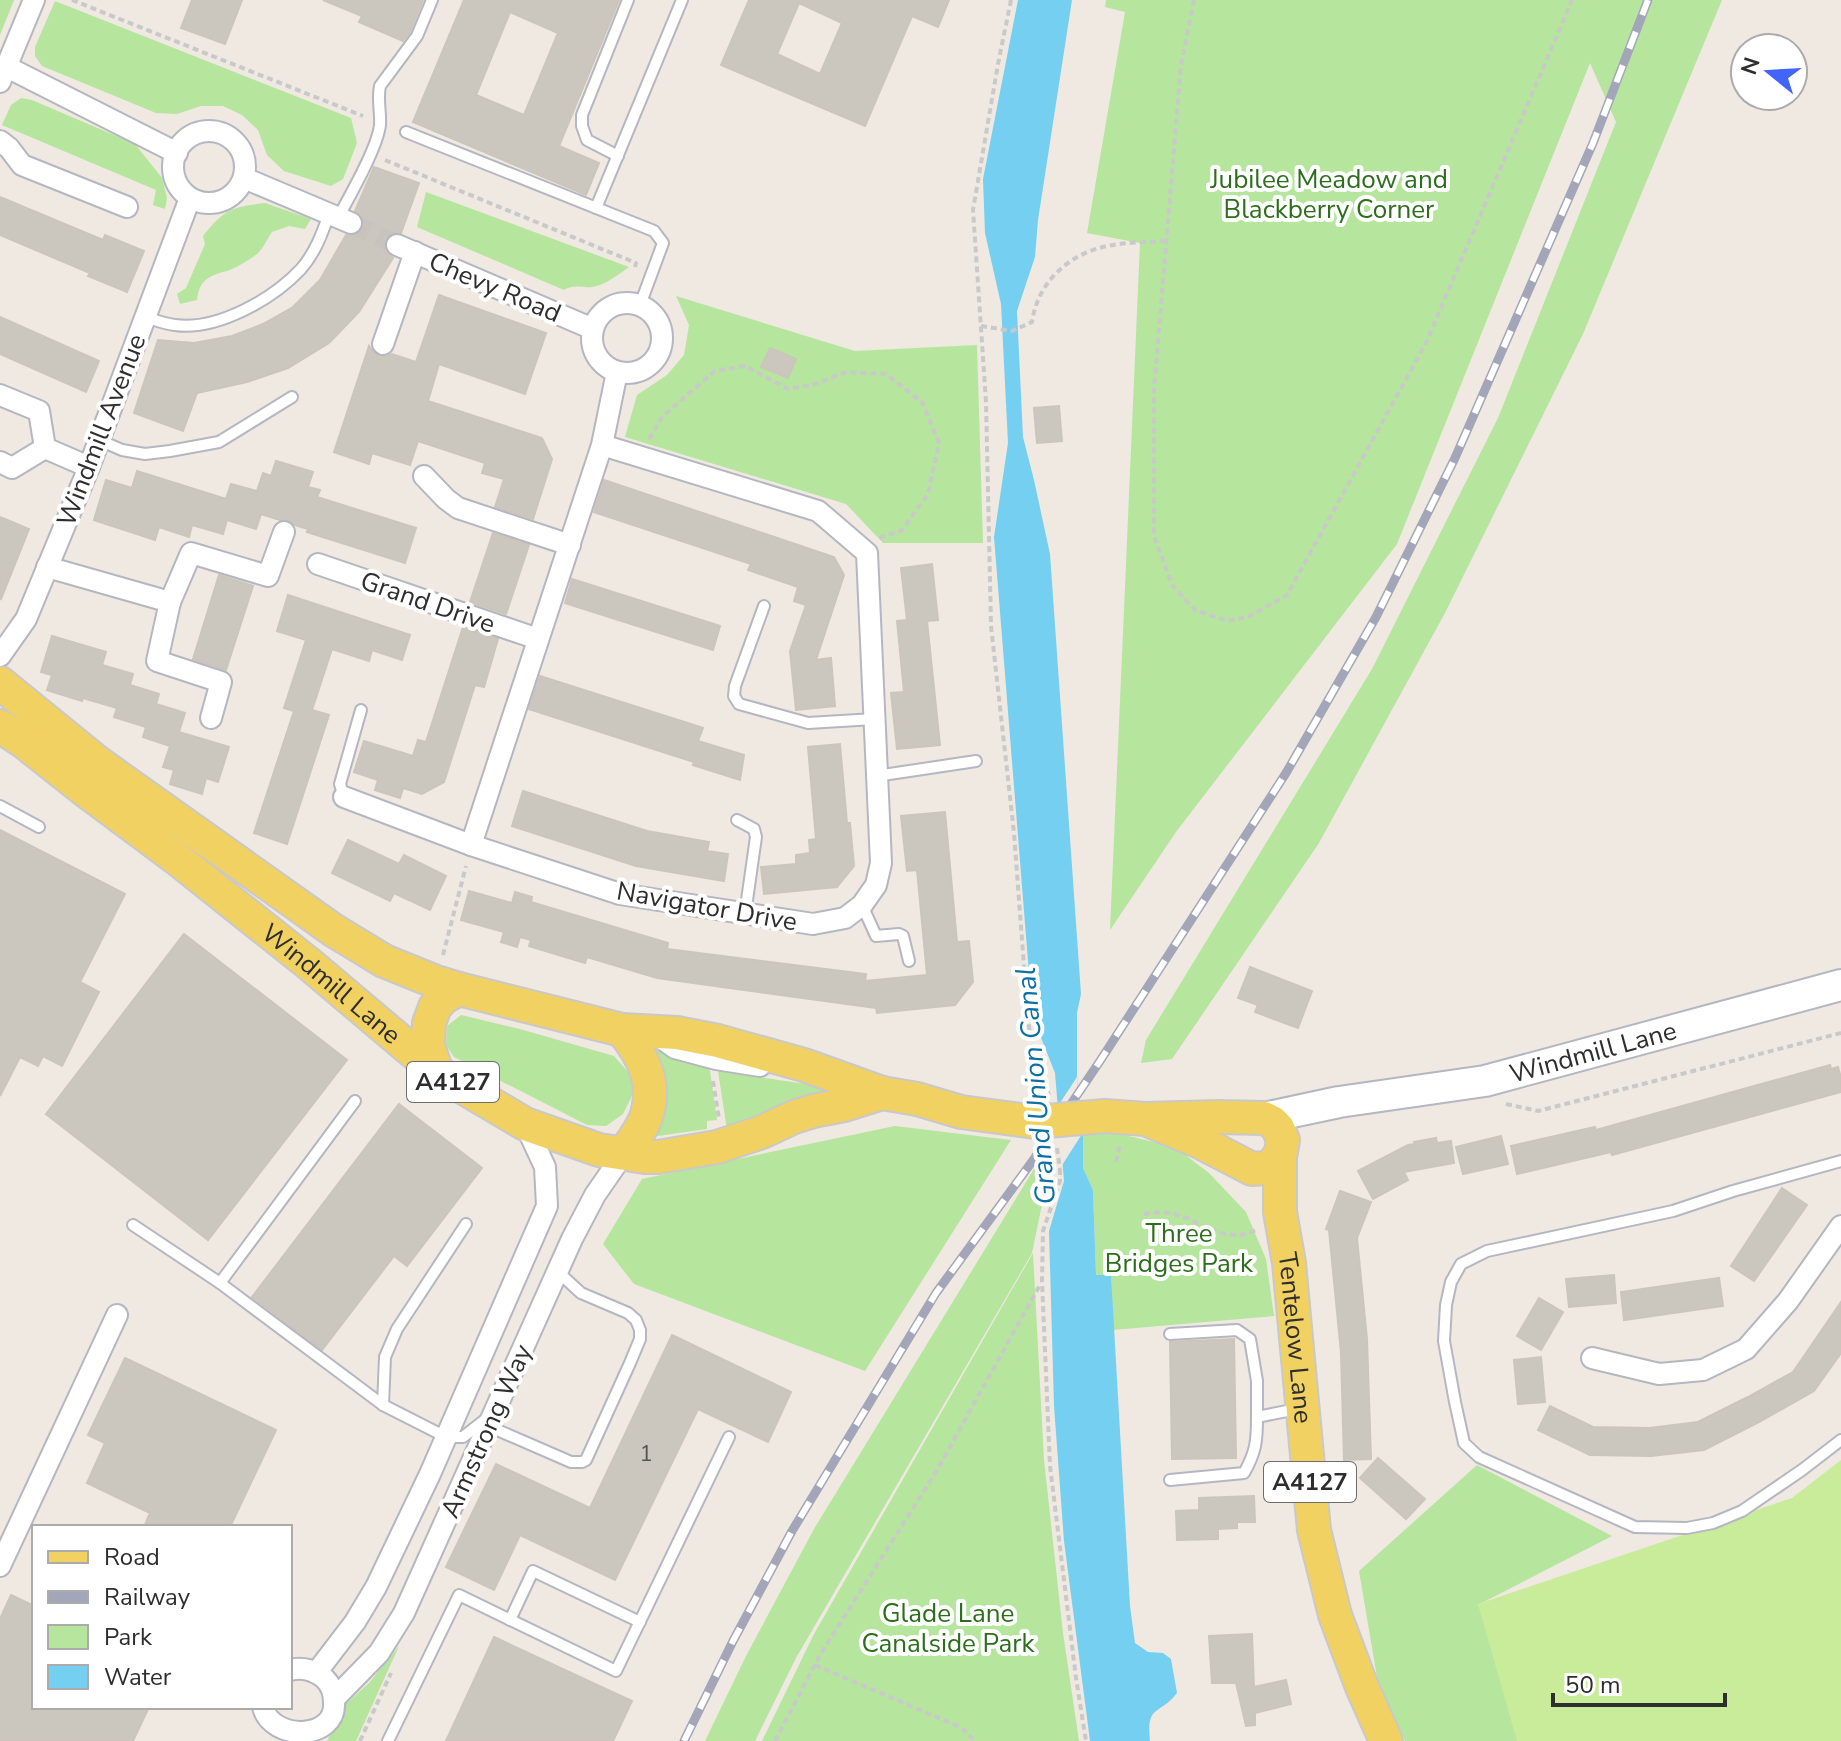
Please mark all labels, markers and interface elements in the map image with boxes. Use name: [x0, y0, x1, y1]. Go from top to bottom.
north arrow: [1729, 32, 1809, 112]
text: N: [1734, 54, 1768, 79]
park label: Jubilee Meadow and Blackberry Corner: [1209, 162, 1448, 227]
street label: Chevy Road: [423, 244, 566, 331]
street label: Windmill Avenue: [49, 329, 154, 531]
street label: Grand Drive: [356, 563, 500, 642]
street label: Navigator Drive: [614, 873, 800, 940]
street label: Windmill Lane: [254, 916, 408, 1052]
water label: Grand Union Canal: [1007, 966, 1065, 1206]
street label: Windmill Lane: [1506, 1013, 1680, 1092]
road number: A4127: [407, 1062, 499, 1102]
park label: Three Bridges Park: [1105, 1216, 1254, 1281]
street label: Tentelow Lane: [1269, 1249, 1321, 1425]
street label: Armstrong Way: [433, 1338, 541, 1523]
house number: 1: [639, 1439, 653, 1469]
road number: A4127: [1264, 1462, 1356, 1502]
legend: [32, 1525, 292, 1709]
text: Road: [104, 1541, 160, 1573]
text: Railway: [104, 1581, 191, 1613]
park label: Glade Lane Canalside Park: [861, 1596, 1036, 1661]
text: Park: [104, 1621, 153, 1653]
scale bar: [1553, 1657, 1725, 1707]
text: Water: [104, 1661, 172, 1693]
text: 50 m: [1565, 1669, 1621, 1701]

